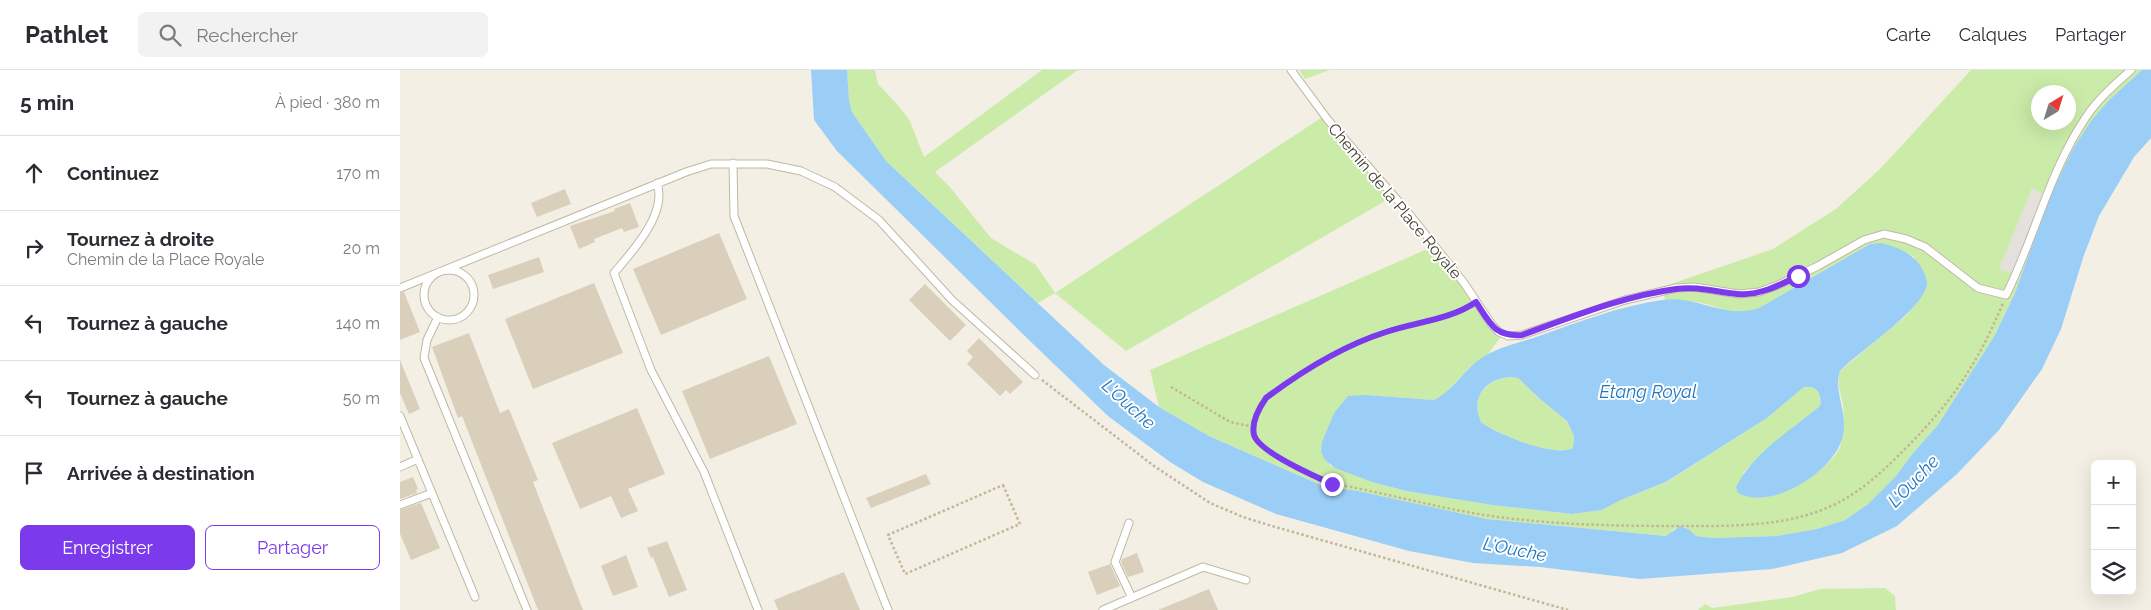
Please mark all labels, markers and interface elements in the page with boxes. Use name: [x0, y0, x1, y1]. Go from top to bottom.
search box: [138, 12, 488, 57]
text: Pathlet: [25, 20, 108, 49]
icon: search: [156, 21, 184, 49]
text: Rechercher: [196, 24, 298, 46]
text: Carte: [1886, 24, 1931, 45]
text: Calques: [1959, 24, 2027, 45]
text: Partager: [2055, 24, 2126, 45]
north arrow: [2031, 85, 2076, 130]
text: 5 min: [20, 90, 74, 115]
text: À pied · 380 m: [275, 93, 380, 112]
street label: Chemin de la Place Royale: [1324, 119, 1466, 283]
icon: ahead: [20, 159, 48, 187]
text: Continuez: [67, 162, 159, 184]
text: 170 m: [336, 164, 380, 183]
text: Tournez à droite: [67, 228, 214, 250]
icon: right: [20, 234, 48, 262]
text: 20 m: [343, 239, 380, 258]
text: Chemin de la Place Royale: [67, 250, 264, 269]
route start: [1787, 265, 1810, 288]
icon: left: [20, 309, 48, 337]
text: Tournez à gauche: [67, 312, 228, 334]
text: 140 m: [336, 314, 380, 333]
water label: L'Ouche: [1098, 375, 1160, 434]
water label: Étang Royal: [1599, 380, 1697, 402]
icon: left: [20, 384, 48, 412]
text: Tournez à gauche: [67, 387, 228, 409]
text: 50 m: [343, 389, 380, 408]
water label: L'Ouche: [1883, 450, 1943, 511]
icon: arrive: [20, 459, 48, 487]
map controls: [2091, 460, 2136, 595]
button: +: [2091, 460, 2136, 505]
text: Arrivée à destination: [67, 462, 255, 484]
route end: [1321, 473, 1344, 496]
button: −: [2091, 505, 2136, 550]
button: Enregistrer: [20, 525, 195, 570]
button: Partager: [205, 525, 380, 570]
water label: L'Ouche: [1482, 533, 1549, 565]
button: layers: [2091, 550, 2136, 595]

